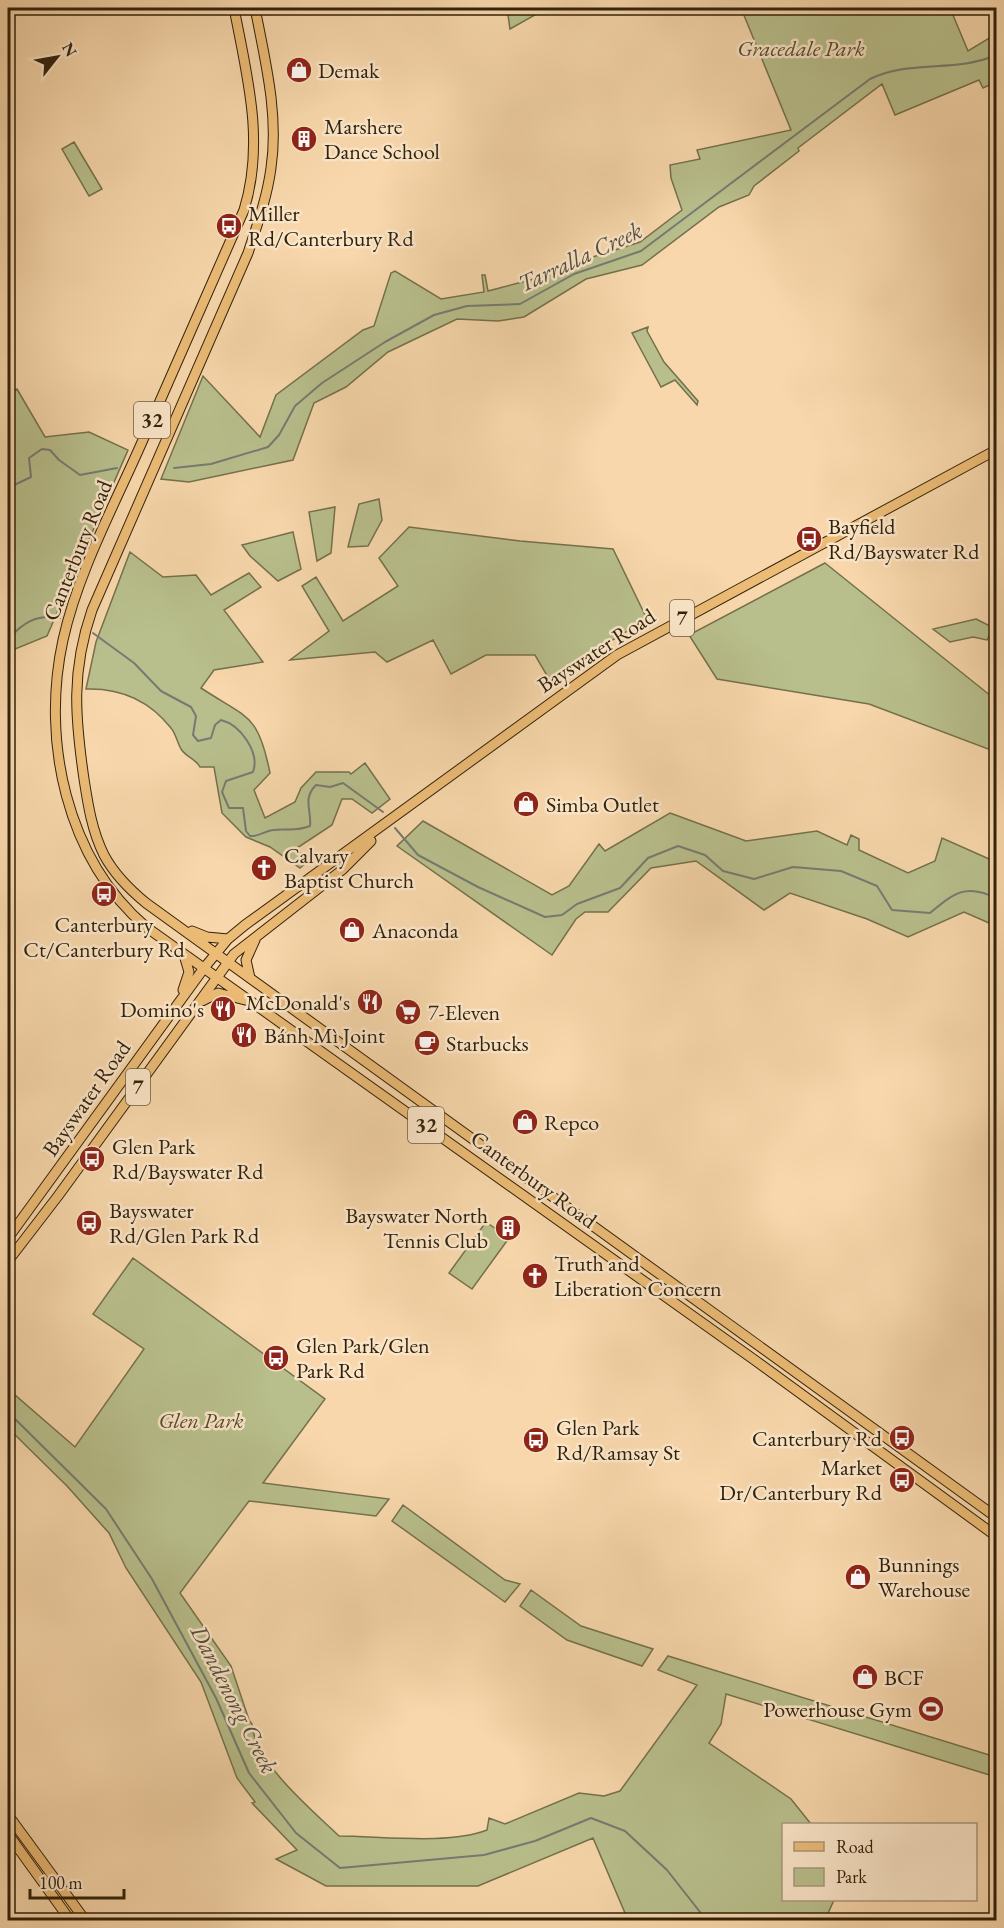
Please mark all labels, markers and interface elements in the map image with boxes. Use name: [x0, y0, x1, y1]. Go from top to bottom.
north arrow: [27, 27, 87, 87]
park label: Gracedale Park: [737, 34, 865, 63]
text: N: [57, 39, 82, 61]
shop icon: Demak: [284, 55, 314, 85]
place label: Demak: [318, 56, 380, 85]
place label: Marshere Dance School: [324, 112, 440, 166]
building icon: Marshere Dance School: [289, 124, 319, 154]
place label: Miller Rd/Canterbury Rd: [248, 199, 414, 253]
bus stop icon: Miller Rd/Canterbury Rd: [214, 211, 244, 241]
water label: Tarralla Creek: [513, 214, 647, 299]
road number: 32: [134, 402, 170, 438]
street label: Canterbury Road: [36, 475, 119, 625]
place label: Bayfield Rd/Bayswater Rd: [828, 512, 980, 566]
bus stop icon: Bayfield Rd/Bayswater Rd: [794, 524, 824, 554]
road number: 7: [670, 600, 694, 636]
street label: Bayswater Road: [532, 601, 662, 699]
shop icon: Simba Outlet: [511, 789, 541, 819]
place label: Simba Outlet: [546, 790, 659, 819]
place label: Calvary Baptist Church: [284, 841, 414, 895]
church icon: Calvary Baptist Church: [249, 853, 279, 883]
bus stop icon: Canterbury Ct/Canterbury Rd: [89, 879, 119, 909]
place label: Canterbury Ct/Canterbury Rd: [23, 910, 186, 964]
shop icon: Anaconda: [337, 915, 367, 945]
place label: Anaconda: [371, 916, 459, 945]
restaurant icon: McDonald's: [355, 987, 385, 1017]
place label: McDonald's: [246, 988, 350, 1017]
restaurant icon: Domino's: [208, 994, 238, 1024]
place label: Domino's: [120, 995, 204, 1024]
supermarket icon: 7-Eleven: [393, 997, 423, 1027]
place label: 7-Eleven: [428, 998, 501, 1027]
restaurant icon: Bánh Mì Joint: [229, 1020, 259, 1050]
place label: Bánh Mì Joint: [264, 1021, 385, 1050]
cafe icon: Starbucks: [412, 1028, 442, 1058]
place label: Starbucks: [446, 1029, 529, 1058]
street label: Bayswater Road: [36, 1034, 138, 1162]
road number: 7: [126, 1069, 150, 1105]
road number: 32: [408, 1107, 444, 1143]
shop icon: Repco: [510, 1107, 540, 1137]
place label: Repco: [544, 1108, 599, 1137]
street label: Canterbury Road: [465, 1124, 603, 1235]
place label: Glen Park Rd/Bayswater Rd: [112, 1132, 264, 1186]
bus stop icon: Glen Park Rd/Bayswater Rd: [77, 1144, 107, 1174]
place label: Bayswater Rd/Glen Park Rd: [109, 1196, 260, 1250]
place label: Bayswater North Tennis Club: [345, 1201, 488, 1255]
bus stop icon: Bayswater Rd/Glen Park Rd: [74, 1208, 104, 1238]
building icon: Bayswater North Tennis Club: [493, 1213, 523, 1243]
place label: Truth and Liberation Concern: [554, 1249, 722, 1303]
church icon: Truth and Liberation Concern: [520, 1261, 550, 1291]
place label: Glen Park/Glen Park Rd: [296, 1331, 430, 1385]
bus stop icon: Glen Park/Glen Park Rd: [261, 1343, 291, 1373]
park label: Glen Park: [158, 1406, 244, 1435]
place label: Glen Park Rd/Ramsay St: [556, 1413, 680, 1467]
bus stop icon: Canterbury Rd: [887, 1423, 917, 1453]
place label: Canterbury Rd: [752, 1424, 883, 1453]
bus stop icon: Glen Park Rd/Ramsay St: [521, 1425, 551, 1455]
place label: Market Dr/Canterbury Rd: [719, 1453, 883, 1507]
bus stop icon: Market Dr/Canterbury Rd: [887, 1465, 917, 1495]
place label: Bunnings Warehouse: [878, 1550, 971, 1604]
shop icon: Bunnings Warehouse: [843, 1562, 873, 1592]
water label: Dandenong Creek: [183, 1618, 285, 1778]
shop icon: BCF: [850, 1662, 880, 1692]
place label: BCF: [884, 1663, 924, 1692]
sports icon: Powerhouse Gym: [916, 1694, 946, 1724]
place label: Powerhouse Gym: [763, 1695, 912, 1724]
legend: [782, 1823, 977, 1901]
text: Road: [836, 1835, 875, 1858]
scale bar: [30, 1862, 124, 1900]
text: Park: [836, 1865, 867, 1888]
text: 100 m: [39, 1871, 83, 1894]

